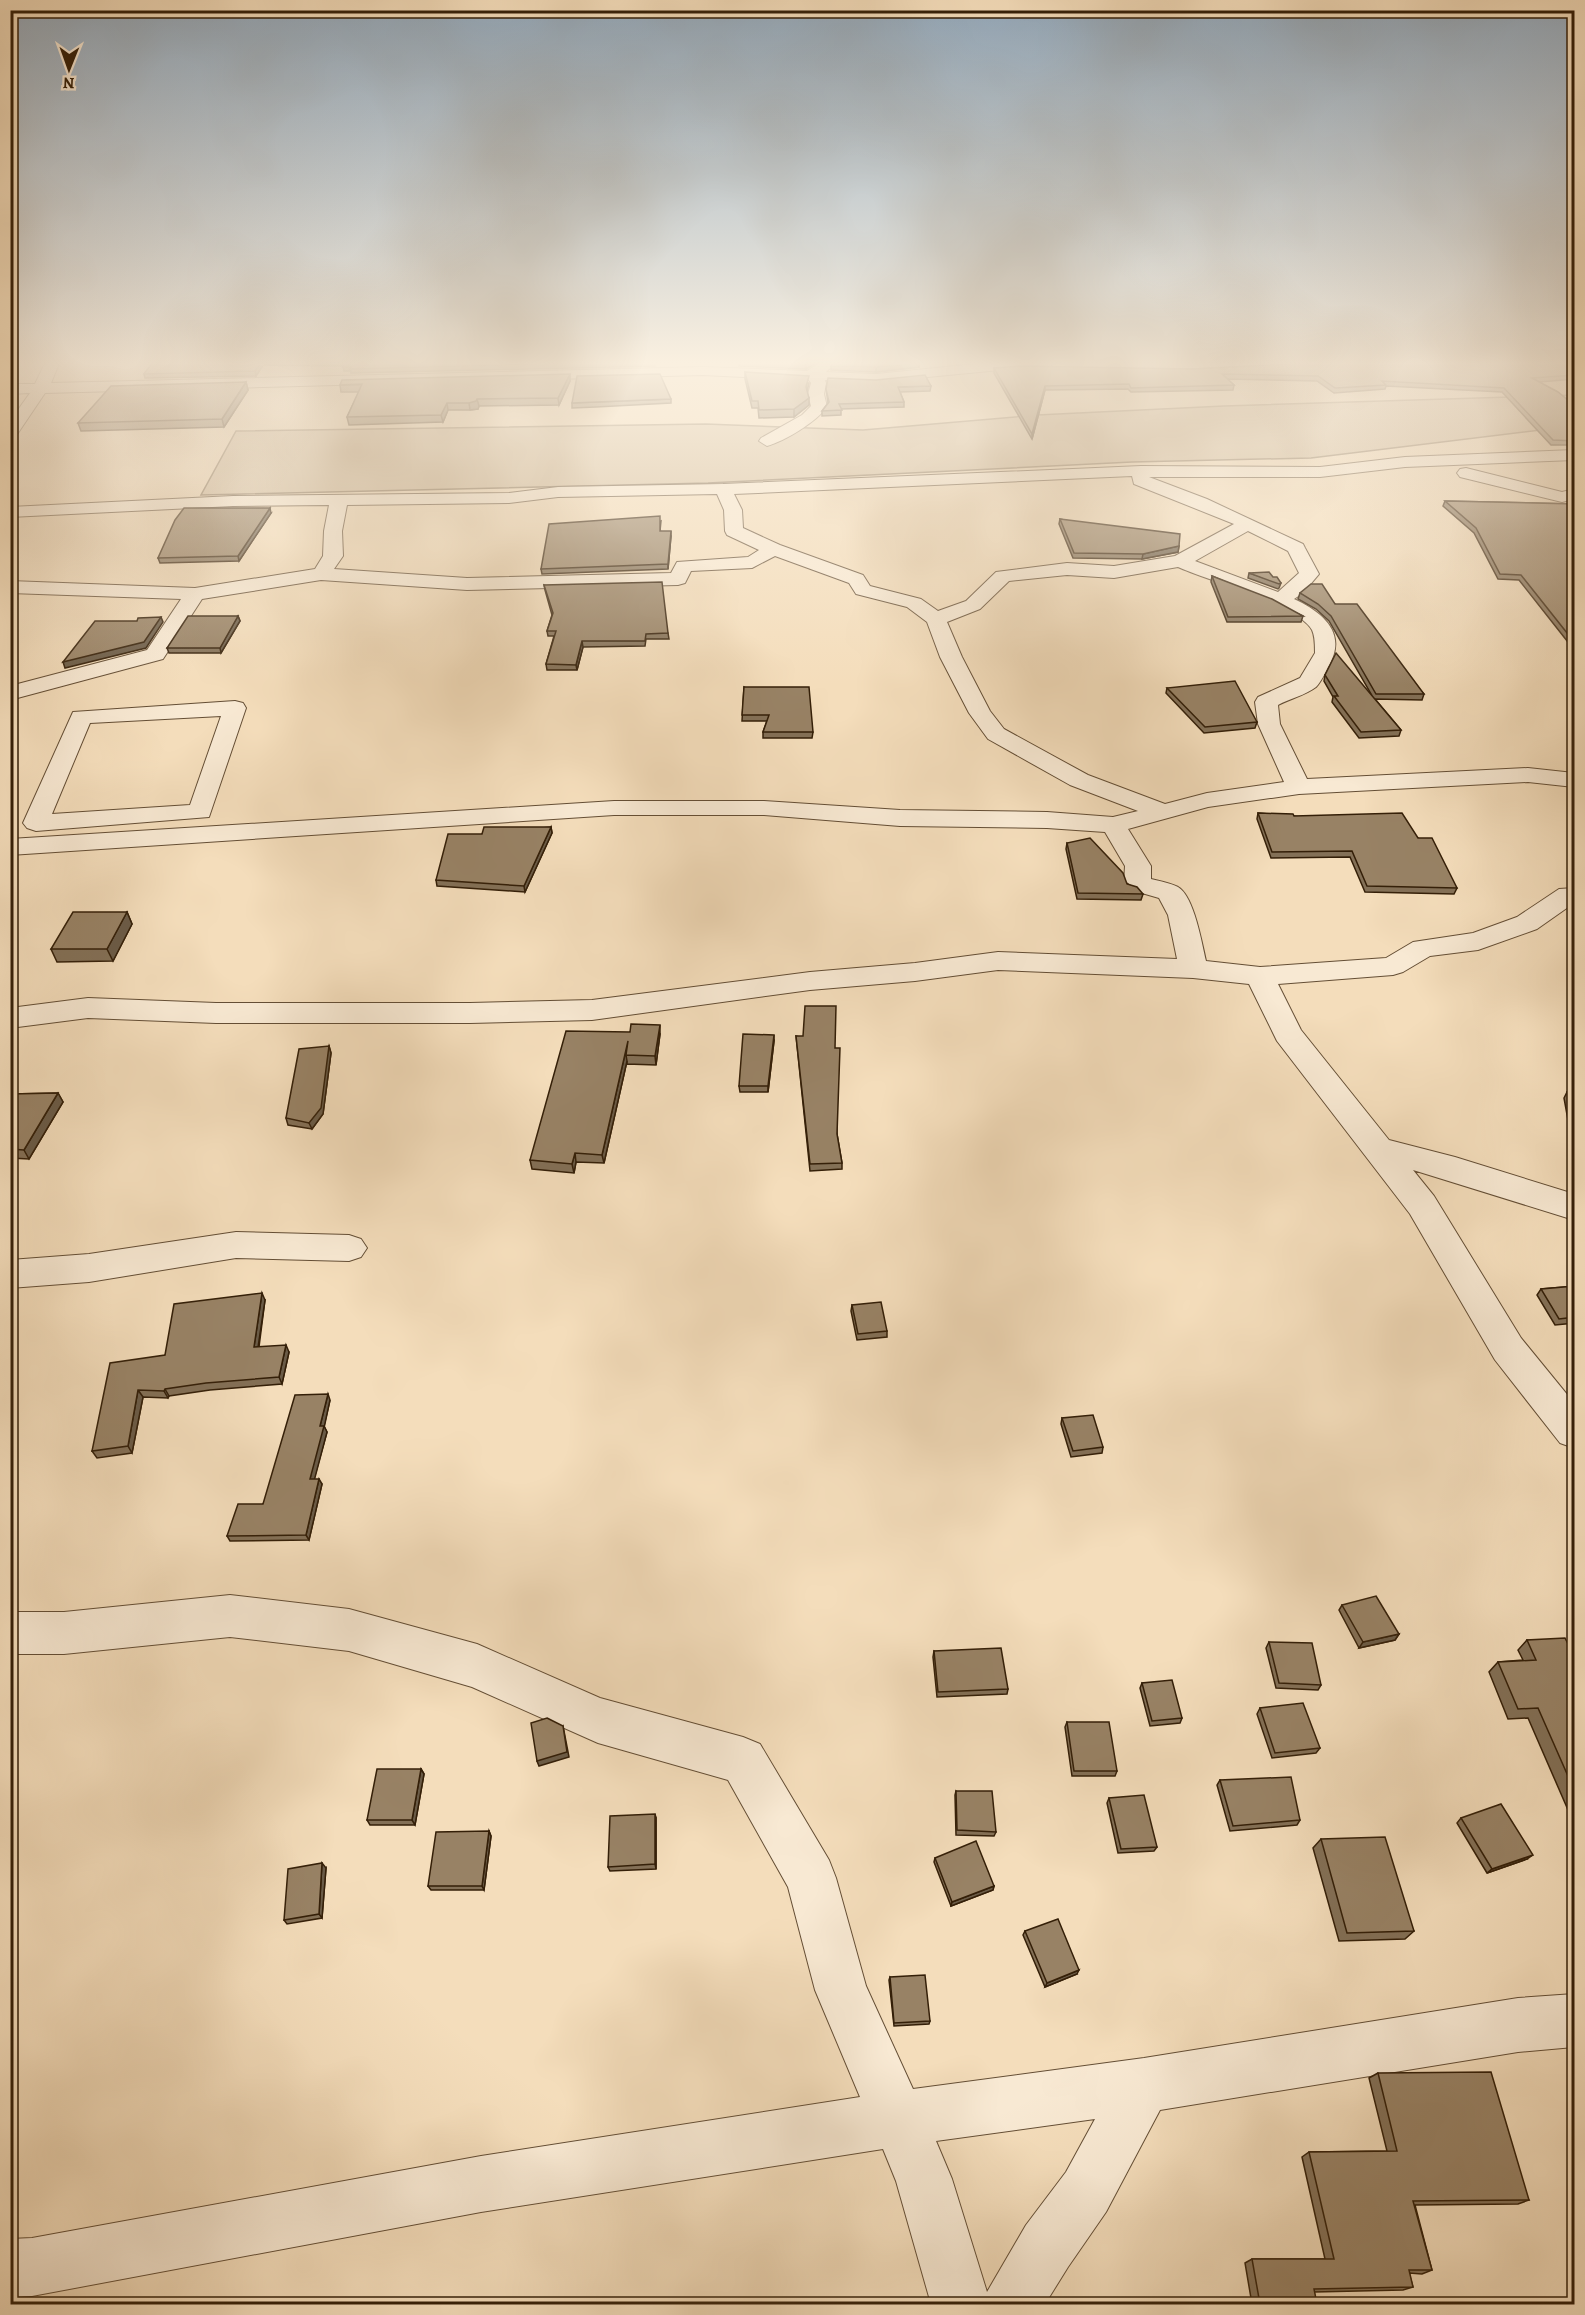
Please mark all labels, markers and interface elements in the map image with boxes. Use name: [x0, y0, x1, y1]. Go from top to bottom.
north arrow: [39, 39, 99, 99]
text: N: [62, 72, 75, 94]

